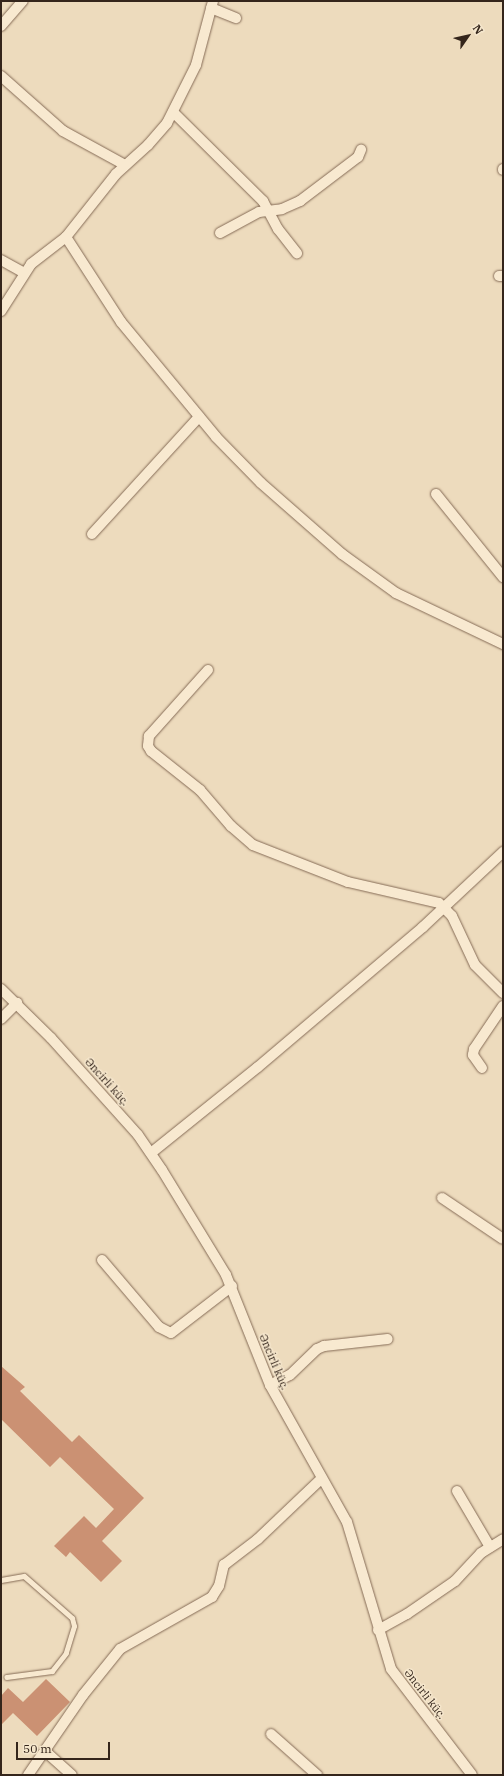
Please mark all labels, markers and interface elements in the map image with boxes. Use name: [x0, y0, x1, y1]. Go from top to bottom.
north arrow: [448, 16, 488, 56]
text: N: [470, 22, 486, 37]
street label: Əncirli küç.: [82, 1055, 132, 1109]
street label: Əncirli küç.: [256, 1332, 292, 1392]
street label: Əncirli küç.: [401, 1666, 449, 1722]
scale bar: [18, 1734, 112, 1760]
text: 50 m: [23, 1741, 52, 1756]

